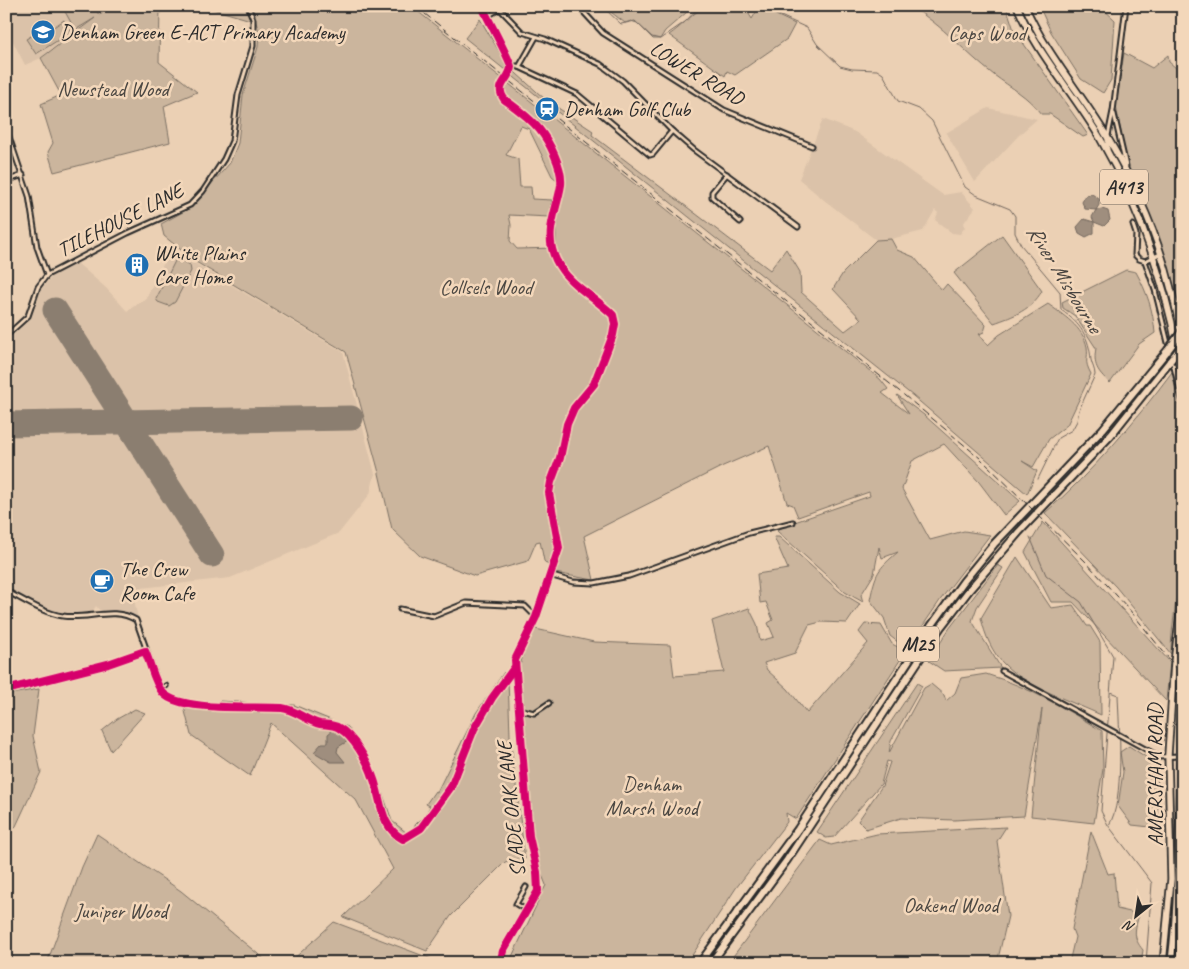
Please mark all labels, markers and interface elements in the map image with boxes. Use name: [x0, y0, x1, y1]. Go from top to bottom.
school or university icon: Denham Green E-ACT Primary Academy: [30, 19, 56, 45]
place label: Denham Green E-ACT Primary Academy: [60, 19, 347, 45]
park label: Caps Wood: [948, 20, 1028, 46]
street label: LOWER ROAD: [645, 35, 750, 112]
park label: Newstead Wood: [57, 76, 173, 102]
station icon: Denham Golf Club: [534, 96, 560, 122]
place label: Denham Golf Club: [564, 96, 692, 122]
road number: A413: [1100, 170, 1148, 204]
street label: TILEHOUSE LANE: [53, 176, 190, 263]
water label: River Misbourne: [1020, 219, 1110, 340]
place label: White Plains Care Home: [154, 240, 247, 290]
building icon: White Plains Care Home: [124, 252, 150, 278]
park label: Collsels Wood: [440, 274, 535, 300]
place label: The Crew Room Cafe: [120, 556, 197, 606]
cafe icon: The Crew Room Cafe: [89, 568, 115, 594]
road number: M25: [897, 626, 939, 662]
street label: AMERSHAM ROAD: [1142, 702, 1168, 846]
street label: SLADE OAK LANE: [491, 737, 531, 878]
park label: Denham Marsh Wood: [606, 771, 702, 821]
park label: Oakend Wood: [903, 892, 1002, 918]
north arrow: [1112, 892, 1162, 942]
park label: Juniper Wood: [74, 898, 171, 924]
text: N: [1120, 916, 1138, 936]

